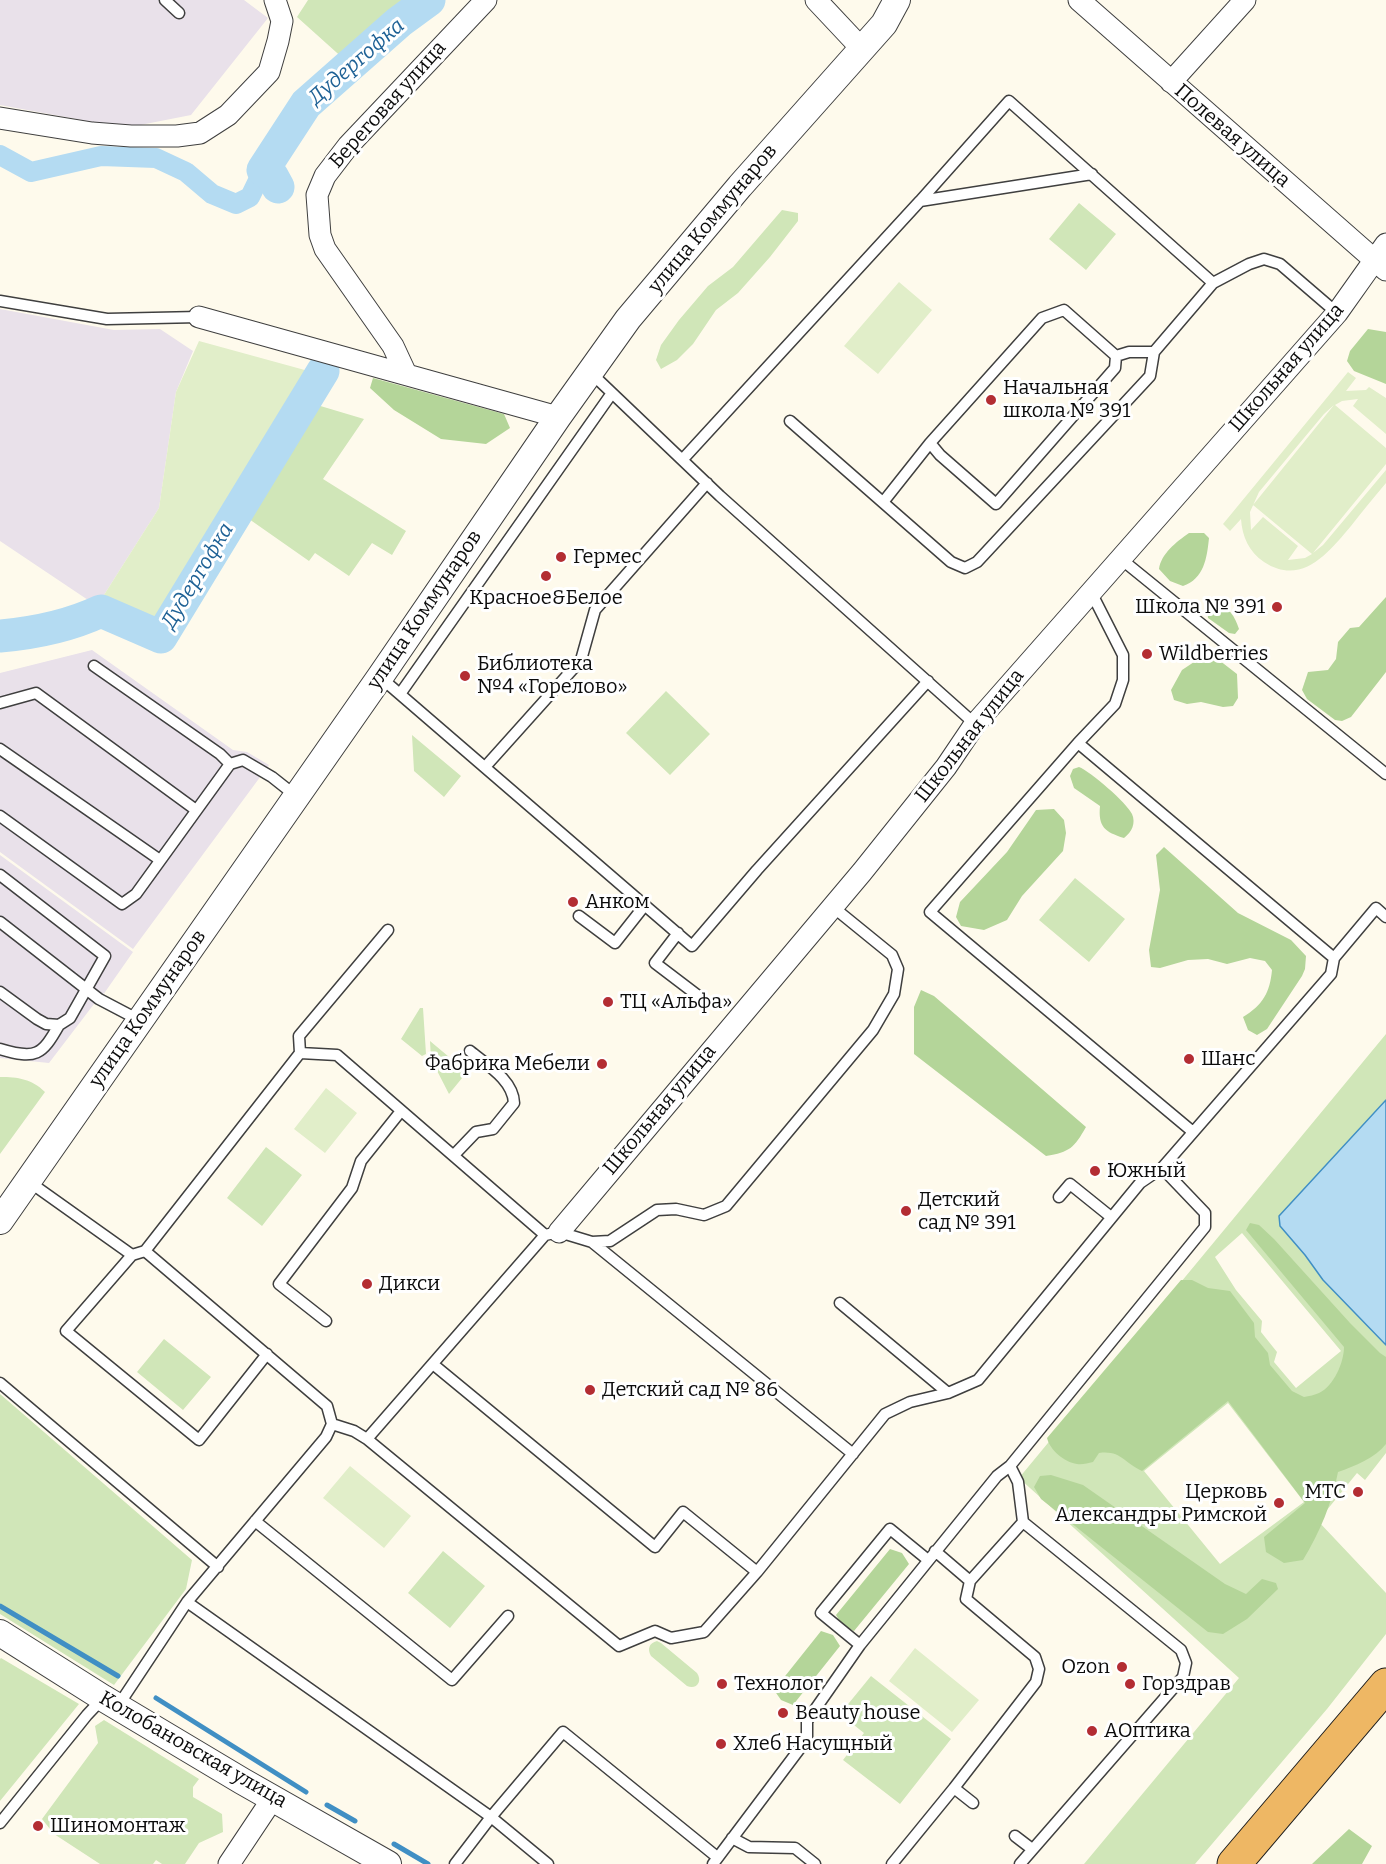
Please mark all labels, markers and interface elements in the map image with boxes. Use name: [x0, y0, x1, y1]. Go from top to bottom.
water label: Дудергофка: [304, 14, 410, 110]
street label: Береговая улица: [325, 36, 451, 174]
street label: Полевая улица: [1169, 79, 1295, 193]
street label: улица Коммунаров: [644, 140, 782, 298]
street label: Школьная улица: [1225, 299, 1349, 437]
place label: Начальная школа № 391: [1003, 376, 1130, 423]
marker: Начальная школа № 391: [984, 393, 998, 407]
water label: Дудергофка: [157, 519, 239, 633]
street label: улица Коммунаров: [363, 526, 487, 694]
place label: Гермес: [573, 545, 642, 569]
marker: Гермес: [554, 550, 568, 564]
marker: Красное&Белое: [539, 569, 553, 583]
place label: Красное&Белое: [469, 586, 623, 610]
place label: Школа № 391: [1135, 595, 1265, 619]
marker: Школа № 391: [1270, 600, 1284, 614]
place label: Wildberries: [1159, 642, 1268, 666]
marker: Wildberries: [1140, 647, 1154, 661]
place label: Библиотека №4 «Горелово»: [477, 652, 628, 699]
street label: Школьная улица: [910, 665, 1030, 807]
marker: Библиотека №4 «Горелово»: [458, 669, 472, 683]
place label: Анком: [585, 890, 650, 914]
marker: Анком: [566, 895, 580, 909]
street label: улица Коммунаров: [85, 925, 211, 1093]
place label: ТЦ «Альфа»: [620, 990, 732, 1014]
marker: ТЦ «Альфа»: [601, 995, 615, 1009]
street label: Школьная улица: [599, 1040, 721, 1180]
place label: Шанс: [1201, 1047, 1256, 1071]
place label: Фабрика Мебели: [425, 1052, 590, 1076]
marker: Шанс: [1182, 1052, 1196, 1066]
marker: Фабрика Мебели: [595, 1057, 609, 1071]
place label: Южный: [1107, 1159, 1186, 1183]
marker: Южный: [1088, 1164, 1102, 1178]
place label: Детский сад № 391: [918, 1188, 1016, 1235]
marker: Детский сад № 391: [899, 1204, 913, 1218]
place label: Дикси: [379, 1272, 440, 1296]
marker: Дикси: [360, 1277, 374, 1291]
place label: Детский сад № 86: [602, 1378, 778, 1402]
marker: Детский сад № 86: [583, 1383, 597, 1397]
place label: Церковь Александры Римской: [1055, 1480, 1267, 1527]
place label: МТС: [1305, 1480, 1346, 1504]
marker: МТС: [1351, 1485, 1365, 1499]
marker: Церковь Александры Римской: [1272, 1496, 1286, 1510]
place label: Ozon: [1061, 1655, 1110, 1679]
marker: Ozon: [1115, 1660, 1129, 1674]
place label: Технолог: [734, 1672, 823, 1696]
place label: Горздрав: [1142, 1672, 1231, 1696]
marker: Технолог: [715, 1677, 729, 1691]
marker: Горздрав: [1123, 1677, 1137, 1691]
street label: Колобановская улица: [95, 1686, 291, 1814]
place label: Beauty house: [795, 1701, 920, 1725]
marker: Beauty house: [776, 1706, 790, 1720]
place label: АОптика: [1104, 1719, 1191, 1743]
marker: АОптика: [1085, 1724, 1099, 1738]
place label: Хлеб Насущный: [733, 1732, 893, 1756]
marker: Хлеб Насущный: [714, 1737, 728, 1751]
place label: Шиномонтаж: [50, 1814, 186, 1838]
marker: Шиномонтаж: [31, 1819, 45, 1833]

